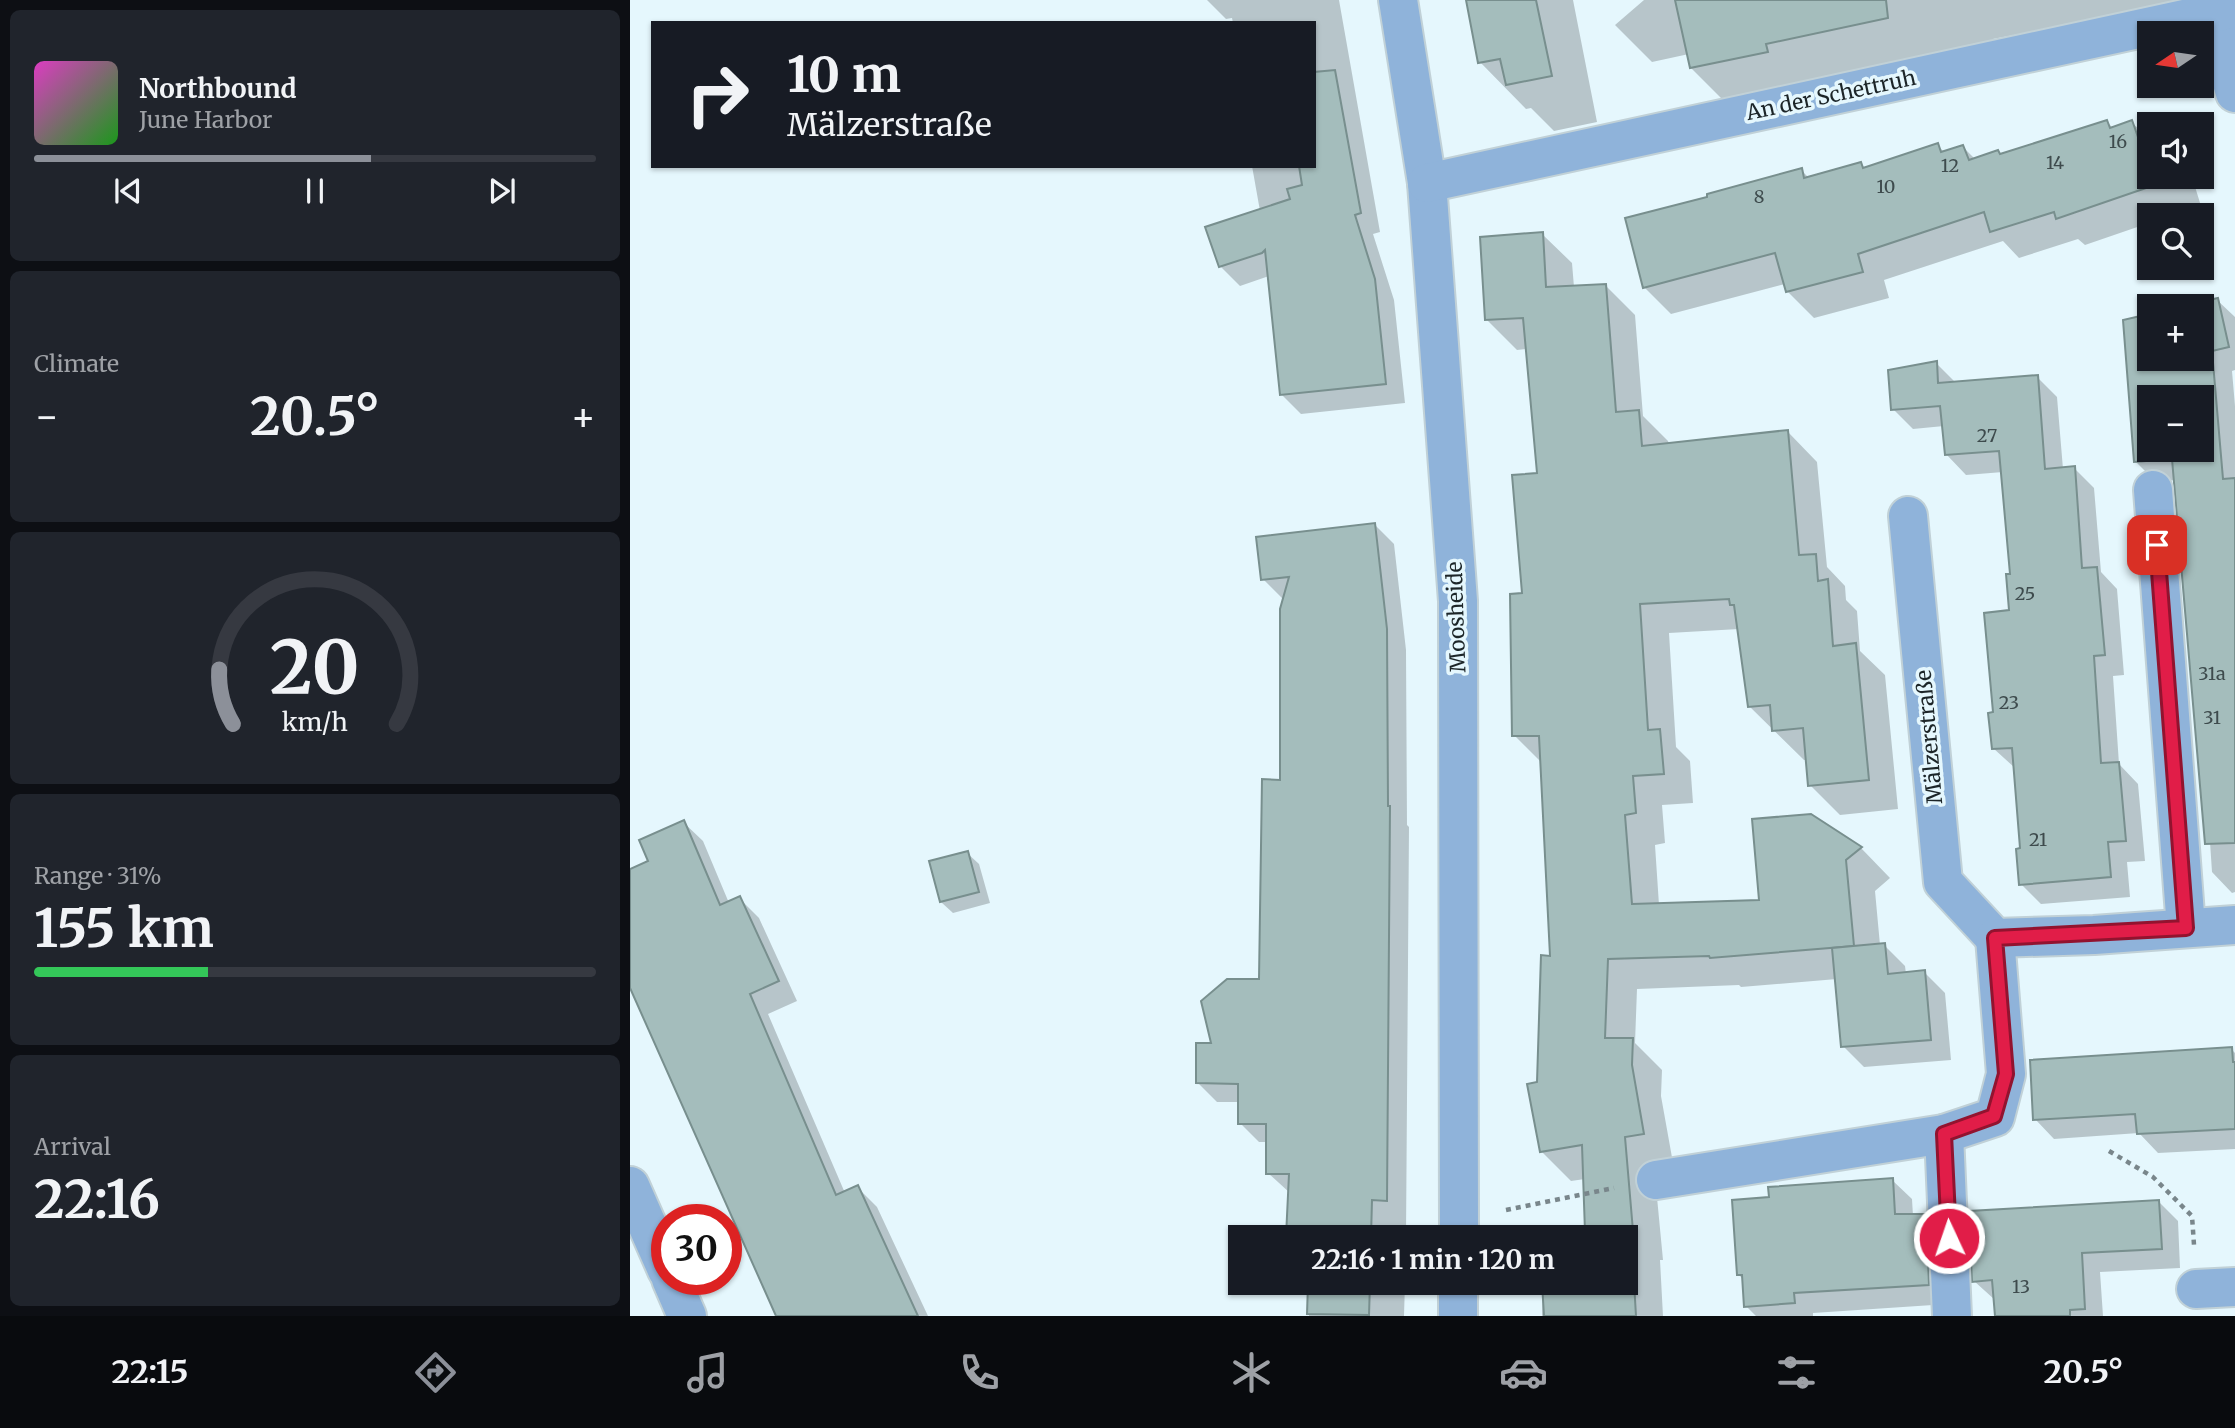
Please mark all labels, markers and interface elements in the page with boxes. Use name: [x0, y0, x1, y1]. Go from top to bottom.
north arrow: [2137, 21, 2214, 98]
map controls: [2137, 21, 2214, 462]
text: 10 m: [787, 44, 901, 105]
icon: right: [672, 49, 763, 140]
street label: An der Schettruh: [1743, 64, 1918, 126]
text: Northbound: [139, 72, 297, 105]
text: June Harbor: [139, 105, 272, 134]
text: Mälzerstraße: [787, 105, 992, 145]
button: sound: [2137, 112, 2214, 189]
house number: 16: [2109, 130, 2127, 153]
house number: 14: [2046, 151, 2064, 174]
house number: 12: [1941, 154, 1959, 177]
icon: previous: [109, 172, 147, 210]
icon: pause: [296, 172, 334, 210]
icon: next: [483, 172, 521, 210]
house number: 10: [1877, 175, 1895, 198]
house number: 8: [1754, 185, 1764, 208]
button: search: [2137, 203, 2214, 280]
button: +: [2137, 294, 2214, 371]
text: Climate: [34, 349, 119, 378]
text: 20.5°: [250, 384, 380, 449]
button: −: [2137, 385, 2214, 462]
text: −: [34, 393, 59, 440]
text: +: [571, 393, 596, 440]
house number: 27: [1977, 424, 1997, 447]
pin: [2127, 515, 2187, 575]
icon: arrive: [2138, 526, 2176, 564]
street label: Moosheide: [1441, 561, 1471, 673]
house number: 25: [2015, 582, 2035, 605]
text: 20: [270, 622, 360, 714]
house number: 31a: [2198, 662, 2226, 685]
street label: Mälzerstraße: [1910, 669, 1948, 805]
house number: 23: [1999, 691, 2019, 714]
text: km/h: [282, 706, 348, 738]
house number: 31: [2203, 706, 2221, 729]
house number: 21: [2029, 828, 2047, 851]
text: Range · 31%: [34, 861, 161, 890]
text: 155 km: [34, 896, 214, 961]
text: Arrival: [34, 1132, 111, 1161]
text: 22:16: [34, 1167, 160, 1232]
position arrow: [1912, 1201, 1986, 1275]
speed limit sign: 30: [651, 1204, 742, 1295]
text: 22:16 · 1 min · 120 m: [1311, 1243, 1555, 1276]
house number: 13: [2012, 1275, 2030, 1298]
icon: directions: [411, 1348, 460, 1397]
icon: music: [683, 1348, 732, 1397]
icon: phone: [955, 1348, 1004, 1397]
icon: climate: [1227, 1348, 1276, 1397]
icon: car: [1499, 1348, 1548, 1397]
icon: filters: [1772, 1348, 1821, 1397]
text: 22:15: [112, 1352, 188, 1392]
text: 20.5°: [2044, 1352, 2123, 1392]

